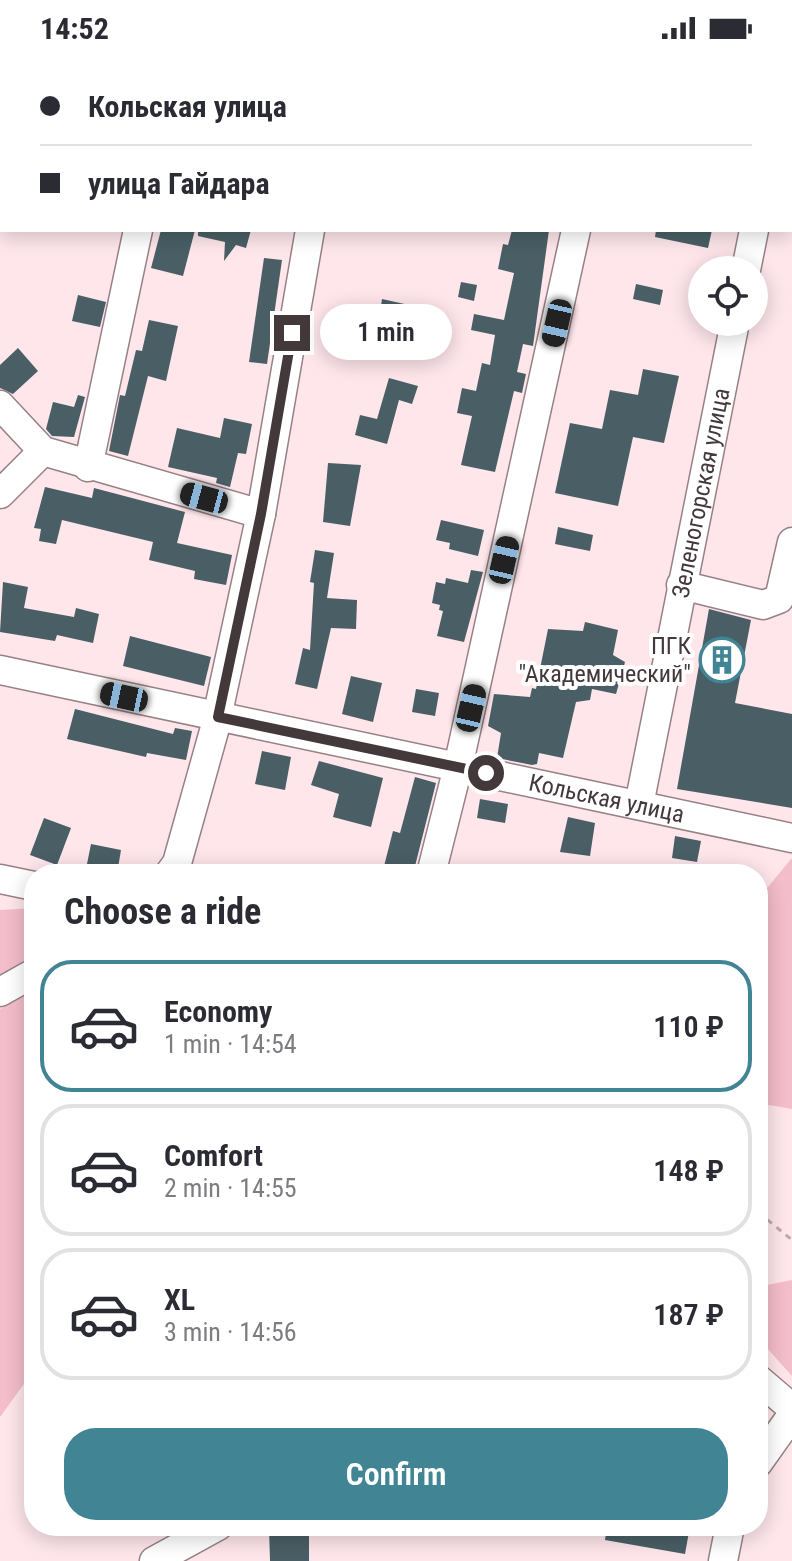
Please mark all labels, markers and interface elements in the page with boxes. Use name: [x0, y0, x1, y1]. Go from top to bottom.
text: 14:52: [40, 11, 109, 46]
text: Кольская улица: [88, 89, 287, 124]
text: улица Гайдара: [88, 166, 270, 201]
map controls: [688, 256, 768, 336]
button: locate: [688, 256, 768, 336]
car: [540, 297, 574, 349]
callout: 1 min: [320, 305, 452, 361]
route end: [274, 315, 310, 351]
text: 1 min: [357, 317, 415, 347]
street label: Зеленогорская улица: [666, 386, 736, 600]
car: [178, 480, 230, 516]
car: [487, 534, 521, 586]
place label: ПГК "Академический": [518, 632, 692, 688]
building icon: ПГК "Академический": [698, 636, 746, 684]
car: [98, 680, 150, 714]
car: [454, 682, 488, 734]
route start: [468, 755, 504, 791]
street label: Кольская улица: [526, 769, 687, 829]
text: Choose a ride: [64, 891, 261, 933]
icon: car: [68, 990, 140, 1062]
text: Economy: [164, 994, 272, 1029]
text: 110 ₽: [653, 1009, 724, 1044]
text: 1 min · 14:54: [164, 1029, 297, 1059]
icon: car: [68, 1134, 140, 1206]
text: Comfort: [164, 1138, 263, 1173]
text: 148 ₽: [653, 1153, 724, 1188]
text: 2 min · 14:55: [164, 1173, 297, 1203]
icon: car: [68, 1278, 140, 1350]
text: XL: [164, 1282, 195, 1317]
text: 187 ₽: [653, 1297, 724, 1332]
text: 3 min · 14:56: [164, 1317, 297, 1347]
button: Confirm: [64, 1428, 728, 1520]

